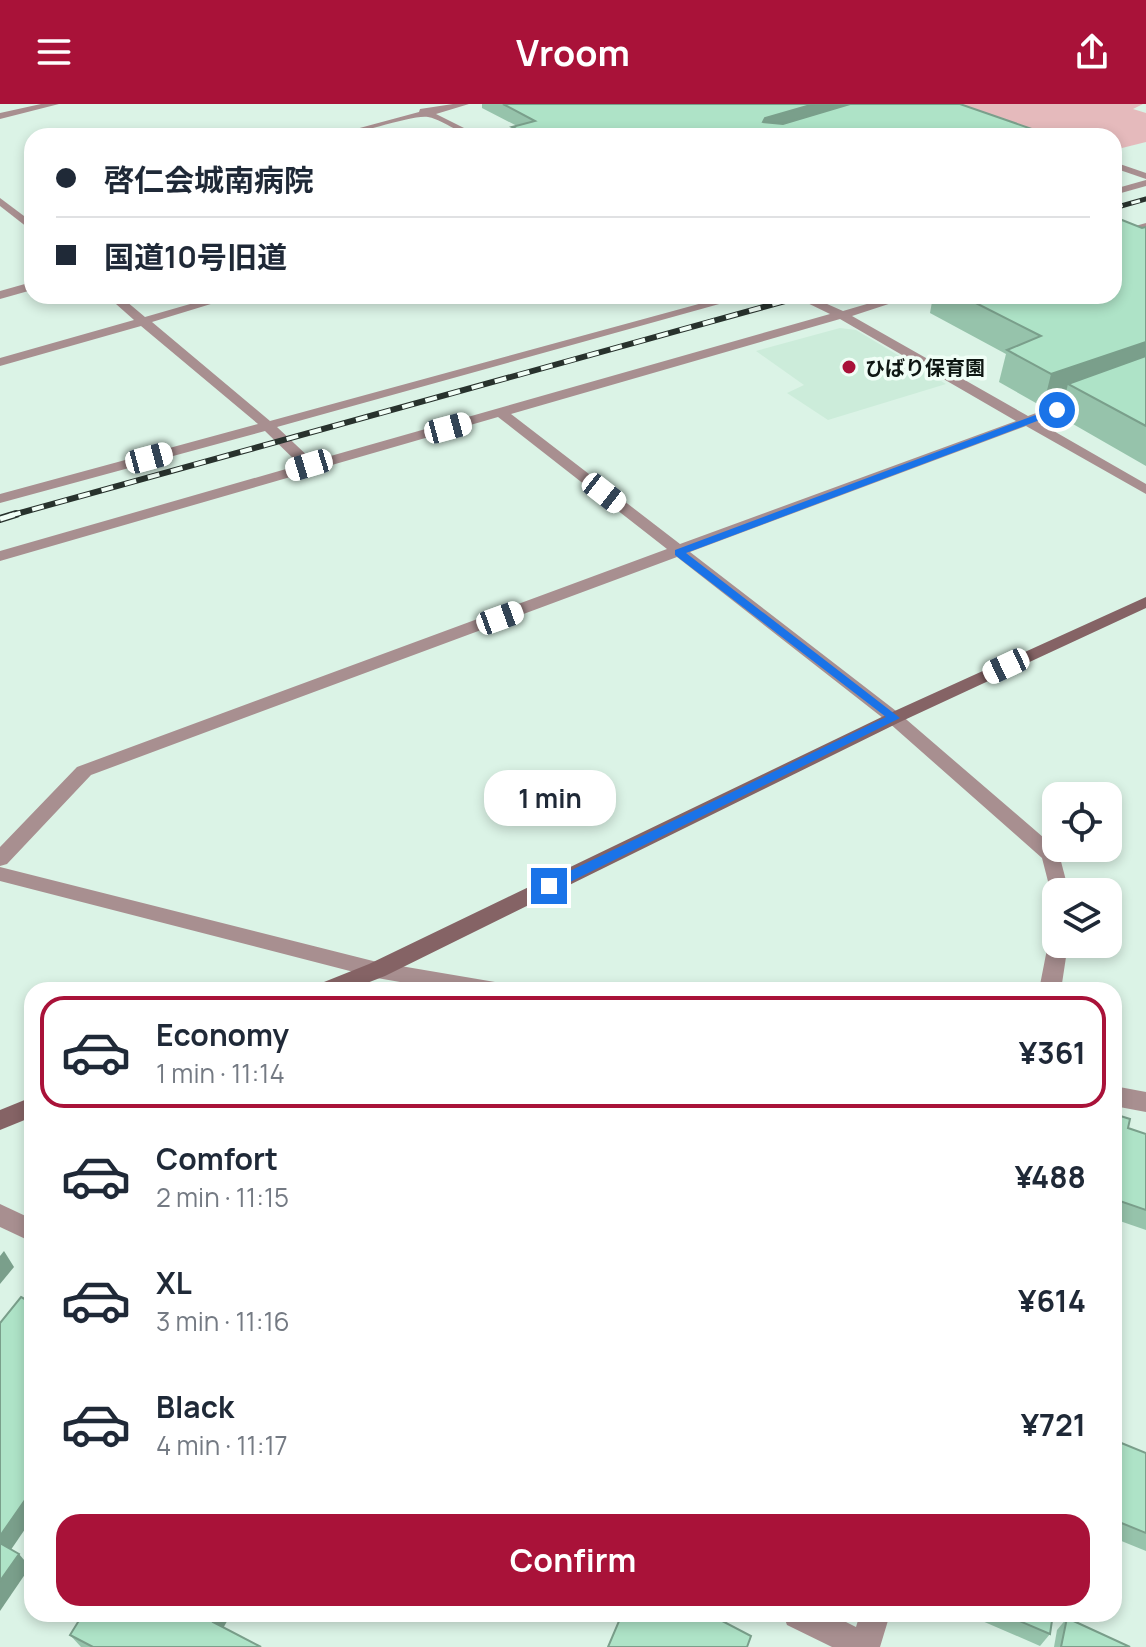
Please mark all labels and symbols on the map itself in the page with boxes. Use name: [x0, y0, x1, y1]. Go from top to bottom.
place label: ひばり保育園: [865, 354, 985, 381]
marker: ひばり保育園: [840, 358, 858, 376]
route start: [1039, 392, 1075, 428]
car: [422, 410, 474, 446]
car: [123, 440, 175, 476]
car: [283, 447, 335, 483]
car: [578, 469, 630, 517]
car: [473, 599, 527, 637]
car: [979, 645, 1033, 687]
callout: 1 min: [483, 770, 615, 826]
route end: [531, 868, 567, 904]

